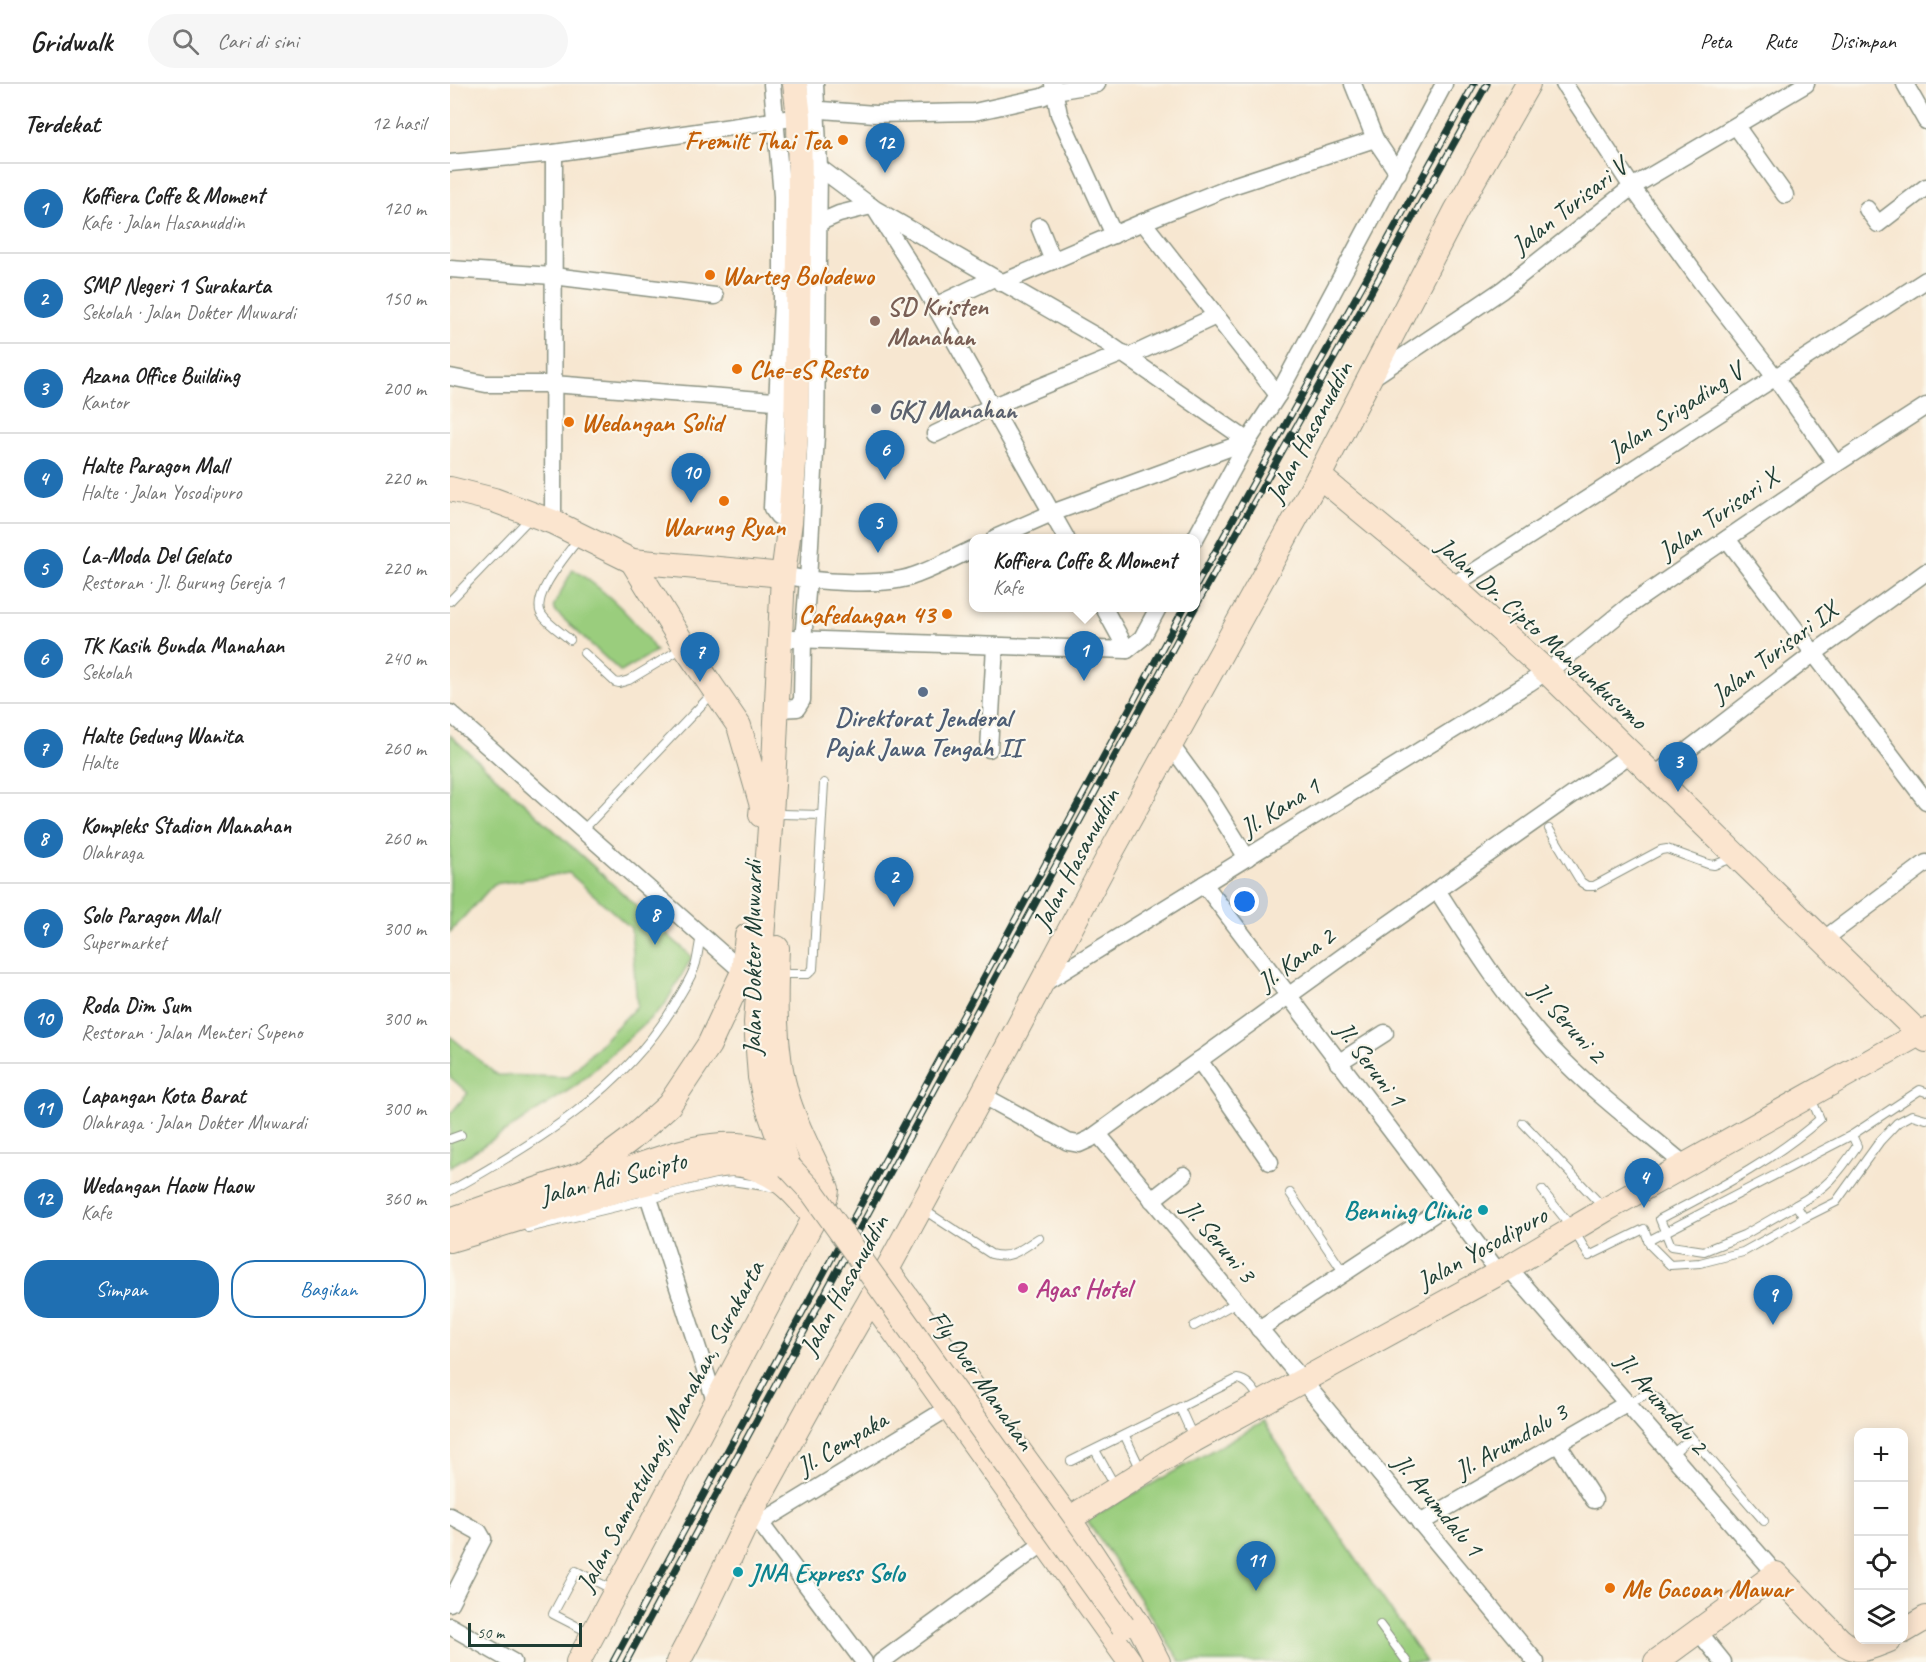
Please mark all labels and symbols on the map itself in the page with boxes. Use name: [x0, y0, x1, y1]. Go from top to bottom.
place label: Fremilt Thai Tea: [684, 124, 833, 157]
pin: 12: [866, 124, 904, 173]
marker: Fremilt Thai Tea: [836, 133, 850, 147]
street label: Jalan Turisari V: [1503, 147, 1638, 263]
place label: Warteg Bolodewo: [722, 259, 875, 292]
marker: Warteg Bolodewo: [703, 268, 717, 282]
place label: SD Kristen Manahan: [887, 290, 989, 353]
marker: SD Kristen Manahan: [868, 314, 882, 328]
street label: Jalan Srigading V: [1600, 352, 1753, 468]
place label: Che-eS Resto: [749, 353, 869, 386]
street label: Jalan Hasanuddin: [1257, 354, 1361, 510]
marker: Che-eS Resto: [730, 362, 744, 376]
place label: GKJ Manahan: [888, 393, 1018, 426]
marker: GKJ Manahan: [869, 402, 883, 416]
place label: Wedangan Solid: [581, 406, 727, 439]
marker: Wedangan Solid: [562, 415, 576, 429]
pin: 6: [866, 430, 904, 480]
pin: 10: [672, 454, 710, 503]
street label: Jalan Turisari X: [1650, 458, 1788, 569]
marker: Warung Ryan: [717, 494, 731, 508]
pin: 5: [858, 504, 898, 553]
place label: Warung Ryan: [662, 510, 787, 543]
street label: Jalan Dr. Cipto Mangunkusumo: [1428, 528, 1656, 738]
street label: Jalan Turisari IX: [1703, 591, 1847, 711]
place label: Cafedangan 43: [799, 598, 937, 631]
marker: Cafedangan 43: [940, 607, 954, 621]
pin: 7: [680, 632, 720, 682]
pin: 1: [1064, 632, 1104, 681]
marker: Direktorat Jenderal Pajak Jawa Tengah II: [916, 685, 930, 699]
place label: Direktorat Jenderal Pajak Jawa Tengah II: [825, 701, 1027, 764]
pin: 3: [1658, 742, 1698, 792]
street label: Jl. Kana 1: [1232, 769, 1327, 845]
street label: Jalan Hasanuddin: [1024, 781, 1128, 937]
street label: Jalan Dokter Muwardi: [736, 857, 769, 1058]
pin: 2: [874, 858, 914, 907]
your location: [1230, 887, 1259, 916]
pin: 8: [636, 896, 674, 945]
street label: Jl. Kana 2: [1249, 919, 1343, 999]
street label: Jl. Seruni 2: [1521, 973, 1615, 1071]
street label: Jl. Seruni 1: [1327, 1013, 1415, 1114]
street label: Jalan Adi Sucipto: [534, 1143, 691, 1213]
pin: 4: [1624, 1158, 1664, 1208]
street label: Jl. Seruni 3: [1173, 1191, 1265, 1291]
place label: Benning Clinic: [1343, 1194, 1473, 1227]
street label: Jalan Yosodipuro: [1409, 1198, 1554, 1298]
marker: Benning Clinic: [1476, 1203, 1490, 1217]
street label: Jalan Hasanuddin: [791, 1208, 897, 1363]
street label: Jalan Samratulangi, Manahan, Surakarta: [568, 1254, 772, 1599]
place label: Agas Hotel: [1035, 1272, 1136, 1305]
pin: 9: [1754, 1276, 1792, 1325]
marker: Agas Hotel: [1016, 1281, 1030, 1295]
street label: Fly Over Manahan: [921, 1303, 1043, 1458]
street label: Jl. Arumdalu 2: [1607, 1344, 1717, 1463]
street label: Jl. Arumdalu 3: [1447, 1394, 1575, 1487]
street label: Jl. Cempaka: [789, 1402, 895, 1484]
street label: Jl. Arumdalu 1: [1384, 1445, 1492, 1564]
pin: 11: [1236, 1542, 1276, 1591]
place label: JNA Express Solo: [748, 1556, 906, 1589]
marker: JNA Express Solo: [731, 1565, 745, 1579]
place label: Me Gacoan Mawar: [1622, 1572, 1794, 1605]
marker: Me Gacoan Mawar: [1603, 1581, 1617, 1595]
scale bar: [468, 1620, 582, 1648]

